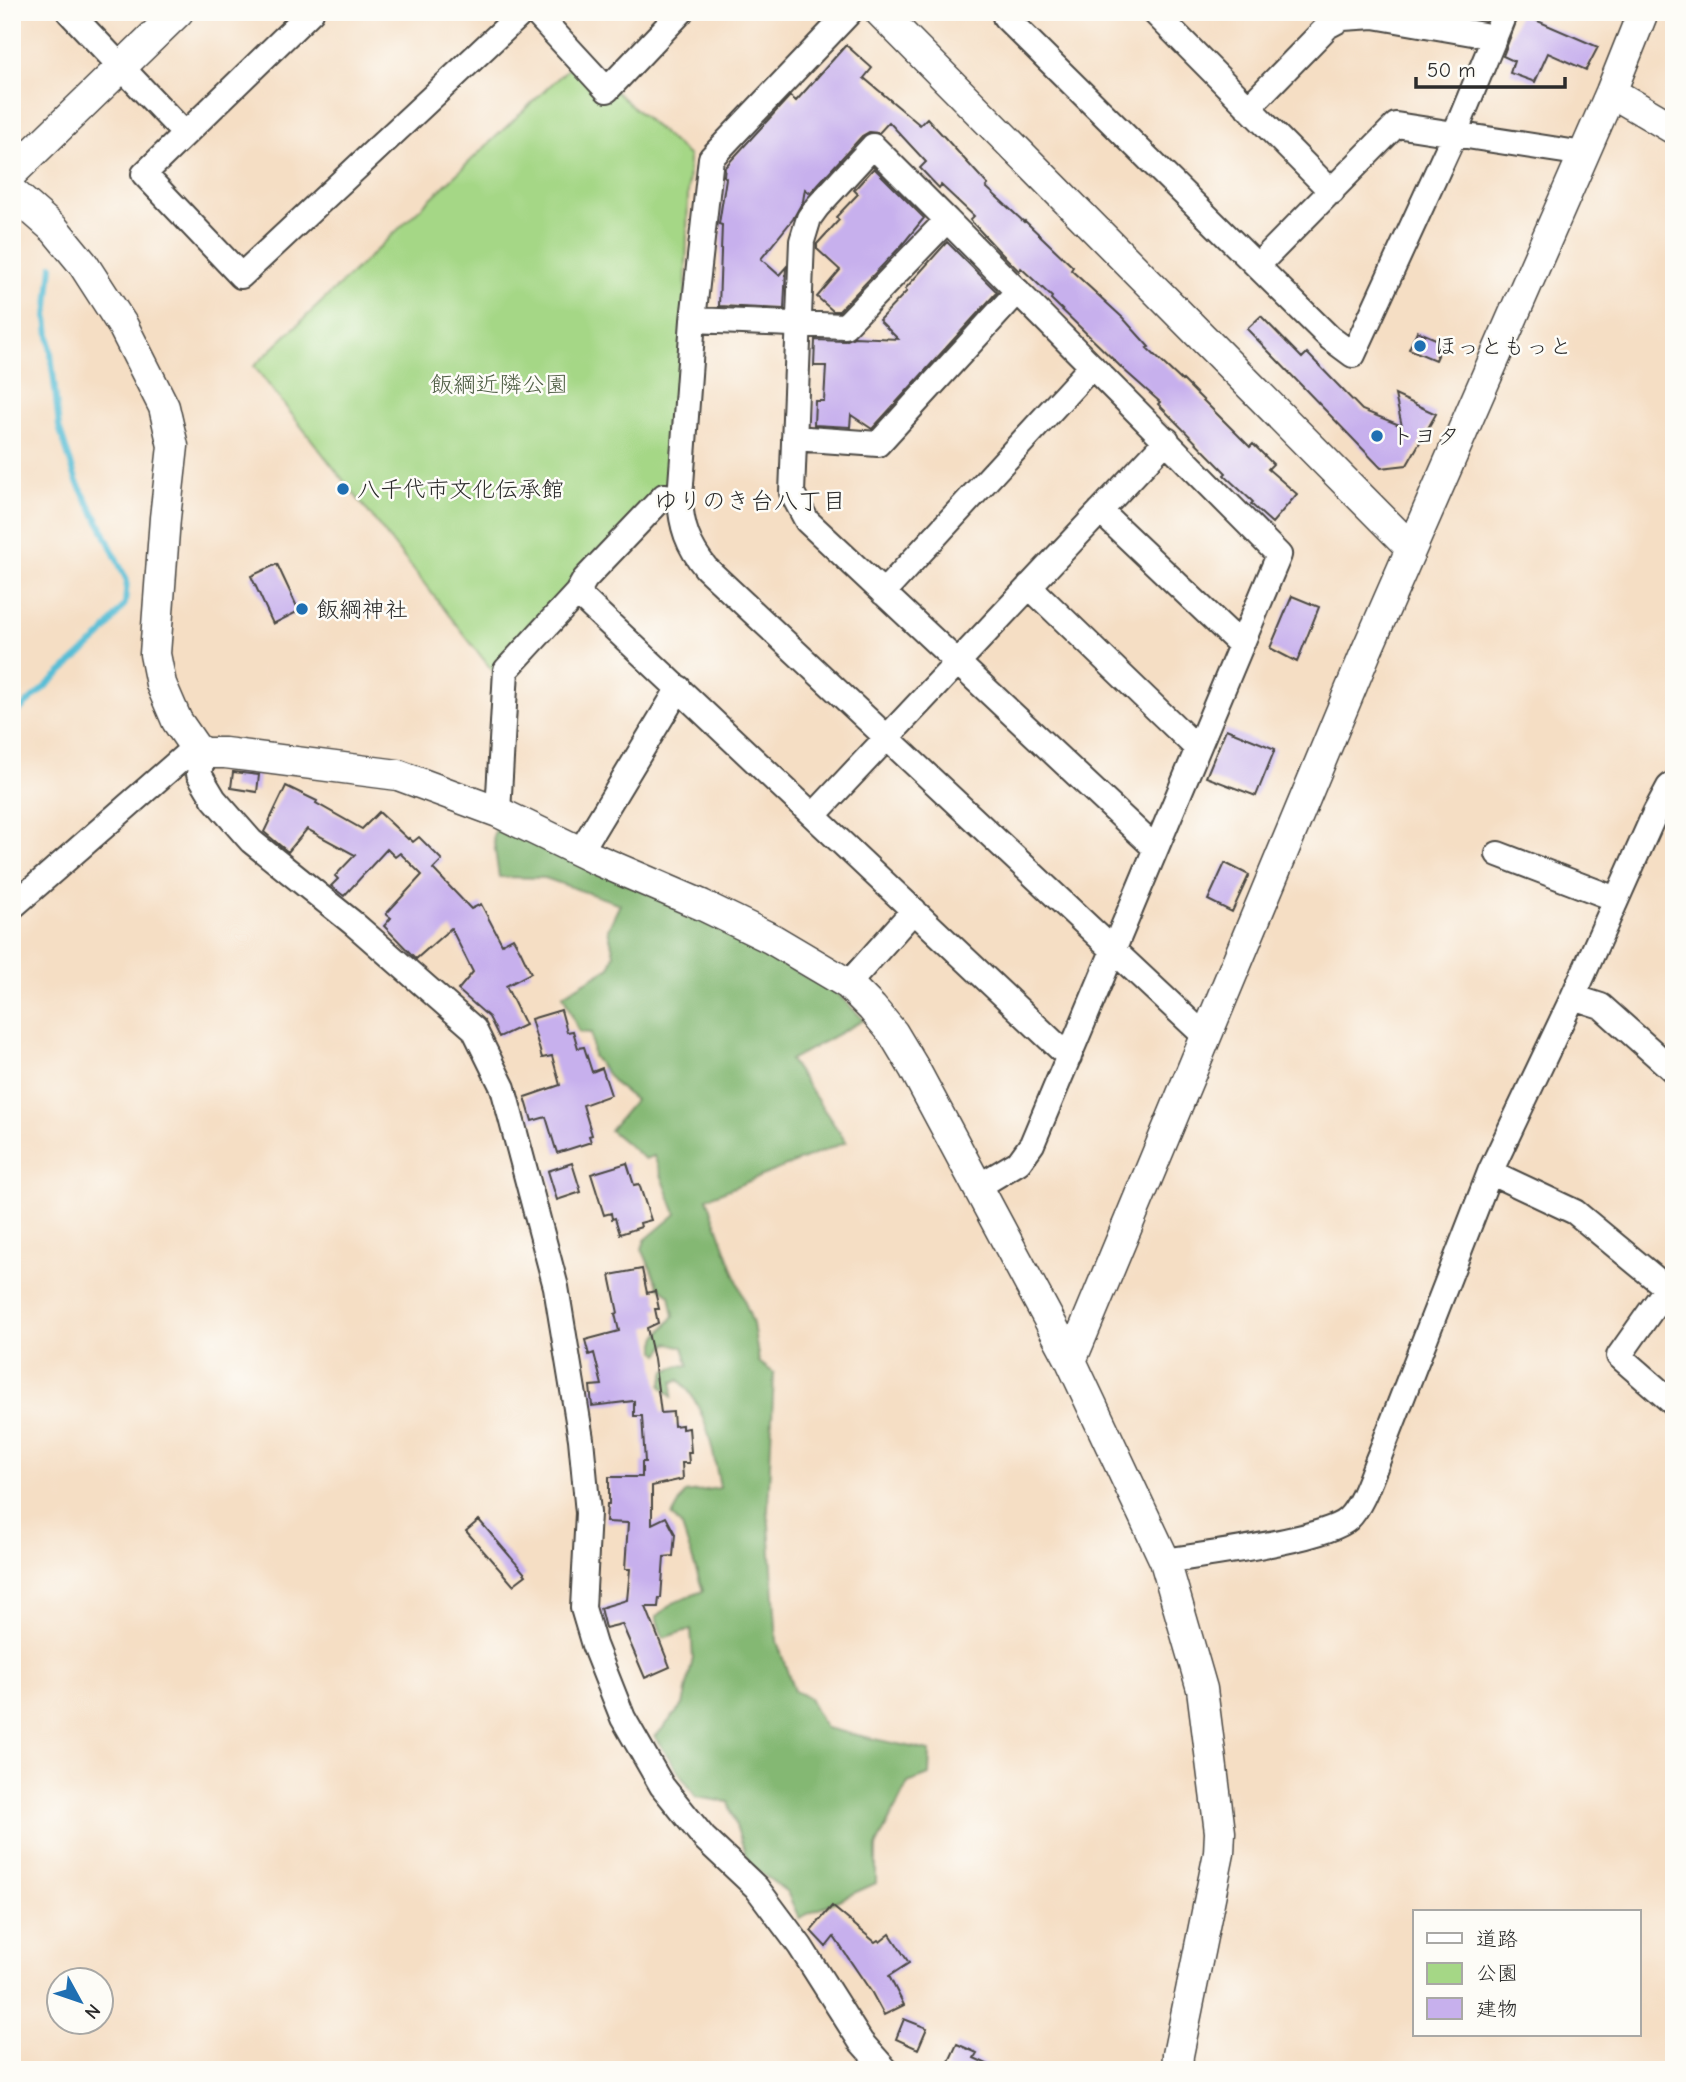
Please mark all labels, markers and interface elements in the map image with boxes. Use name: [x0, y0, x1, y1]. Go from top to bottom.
scale bar: [1416, 46, 1565, 90]
text: 50 m: [1427, 58, 1476, 82]
place label: ほっともっと: [1434, 333, 1572, 360]
marker: ほっともっと: [1412, 338, 1428, 354]
park label: 飯綱近隣公園: [430, 371, 568, 398]
place label: トヨタ: [1391, 423, 1460, 450]
marker: トヨタ: [1369, 428, 1385, 444]
place label: 八千代市文化伝承館: [357, 476, 564, 503]
marker: 八千代市文化伝承館: [335, 481, 351, 497]
district label: ゆりのき台八丁目: [654, 487, 846, 515]
place label: 飯綱神社: [316, 596, 408, 623]
marker: 飯綱神社: [294, 601, 310, 617]
legend: [1413, 1910, 1640, 2036]
text: 道路: [1476, 1927, 1518, 1951]
text: 公園: [1476, 1961, 1518, 1985]
north arrow: [46, 1966, 116, 2036]
text: 建物: [1476, 1997, 1518, 2021]
text: N: [80, 1999, 105, 2023]

